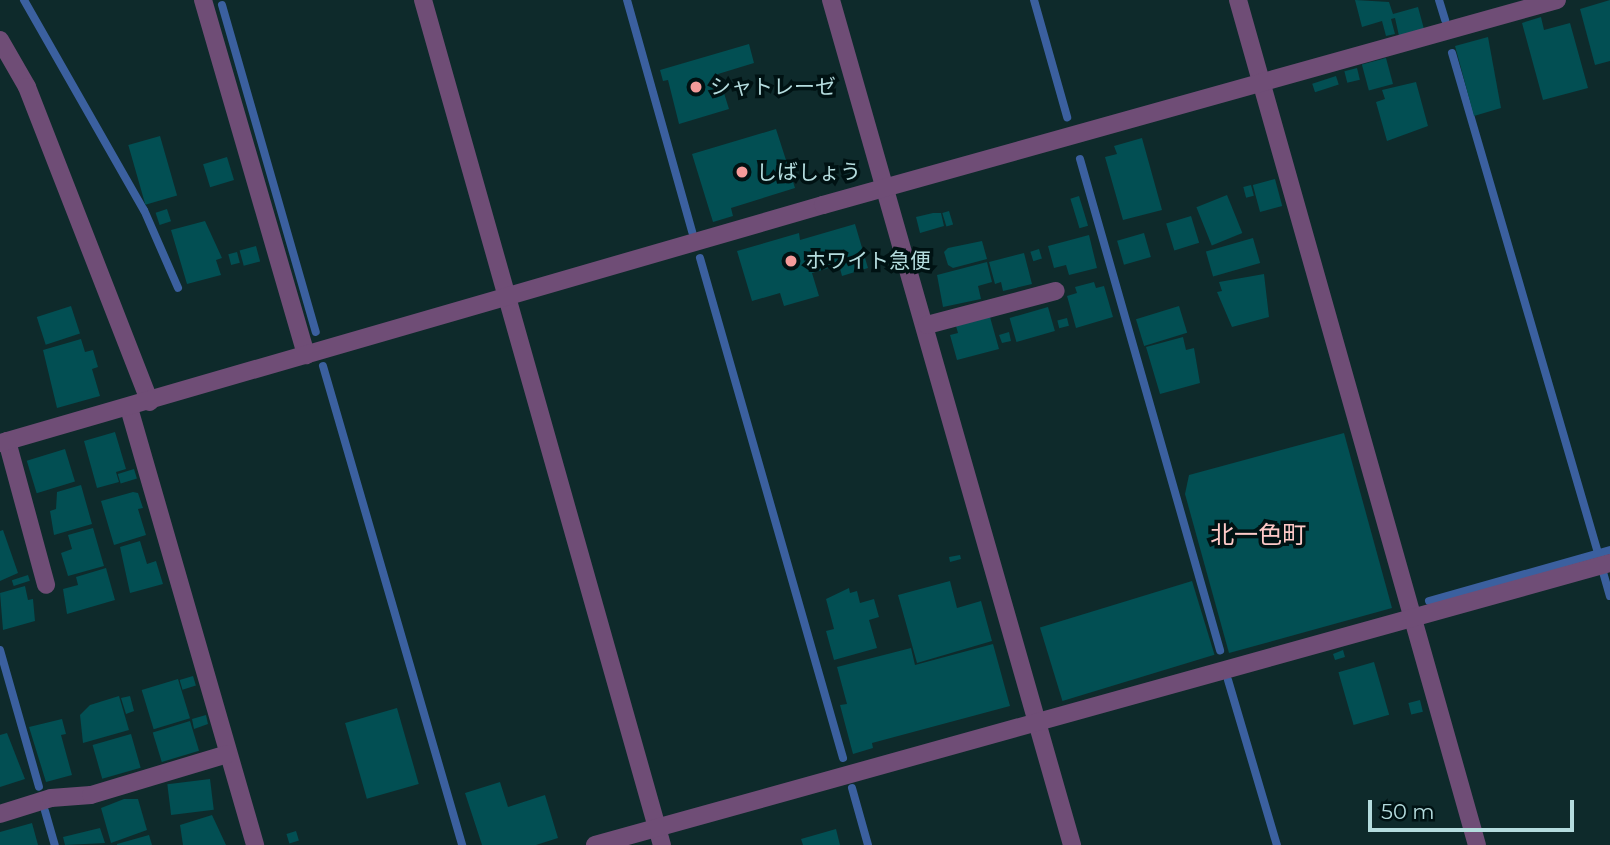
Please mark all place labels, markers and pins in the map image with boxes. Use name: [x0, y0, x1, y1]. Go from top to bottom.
place label: シャトレーゼ: [710, 74, 836, 100]
marker: シャトレーゼ: [688, 79, 704, 95]
place label: しばしょう: [756, 159, 861, 185]
marker: しばしょう: [734, 164, 750, 180]
place label: ホワイト急便: [805, 248, 931, 274]
marker: ホワイト急便: [783, 253, 799, 269]

